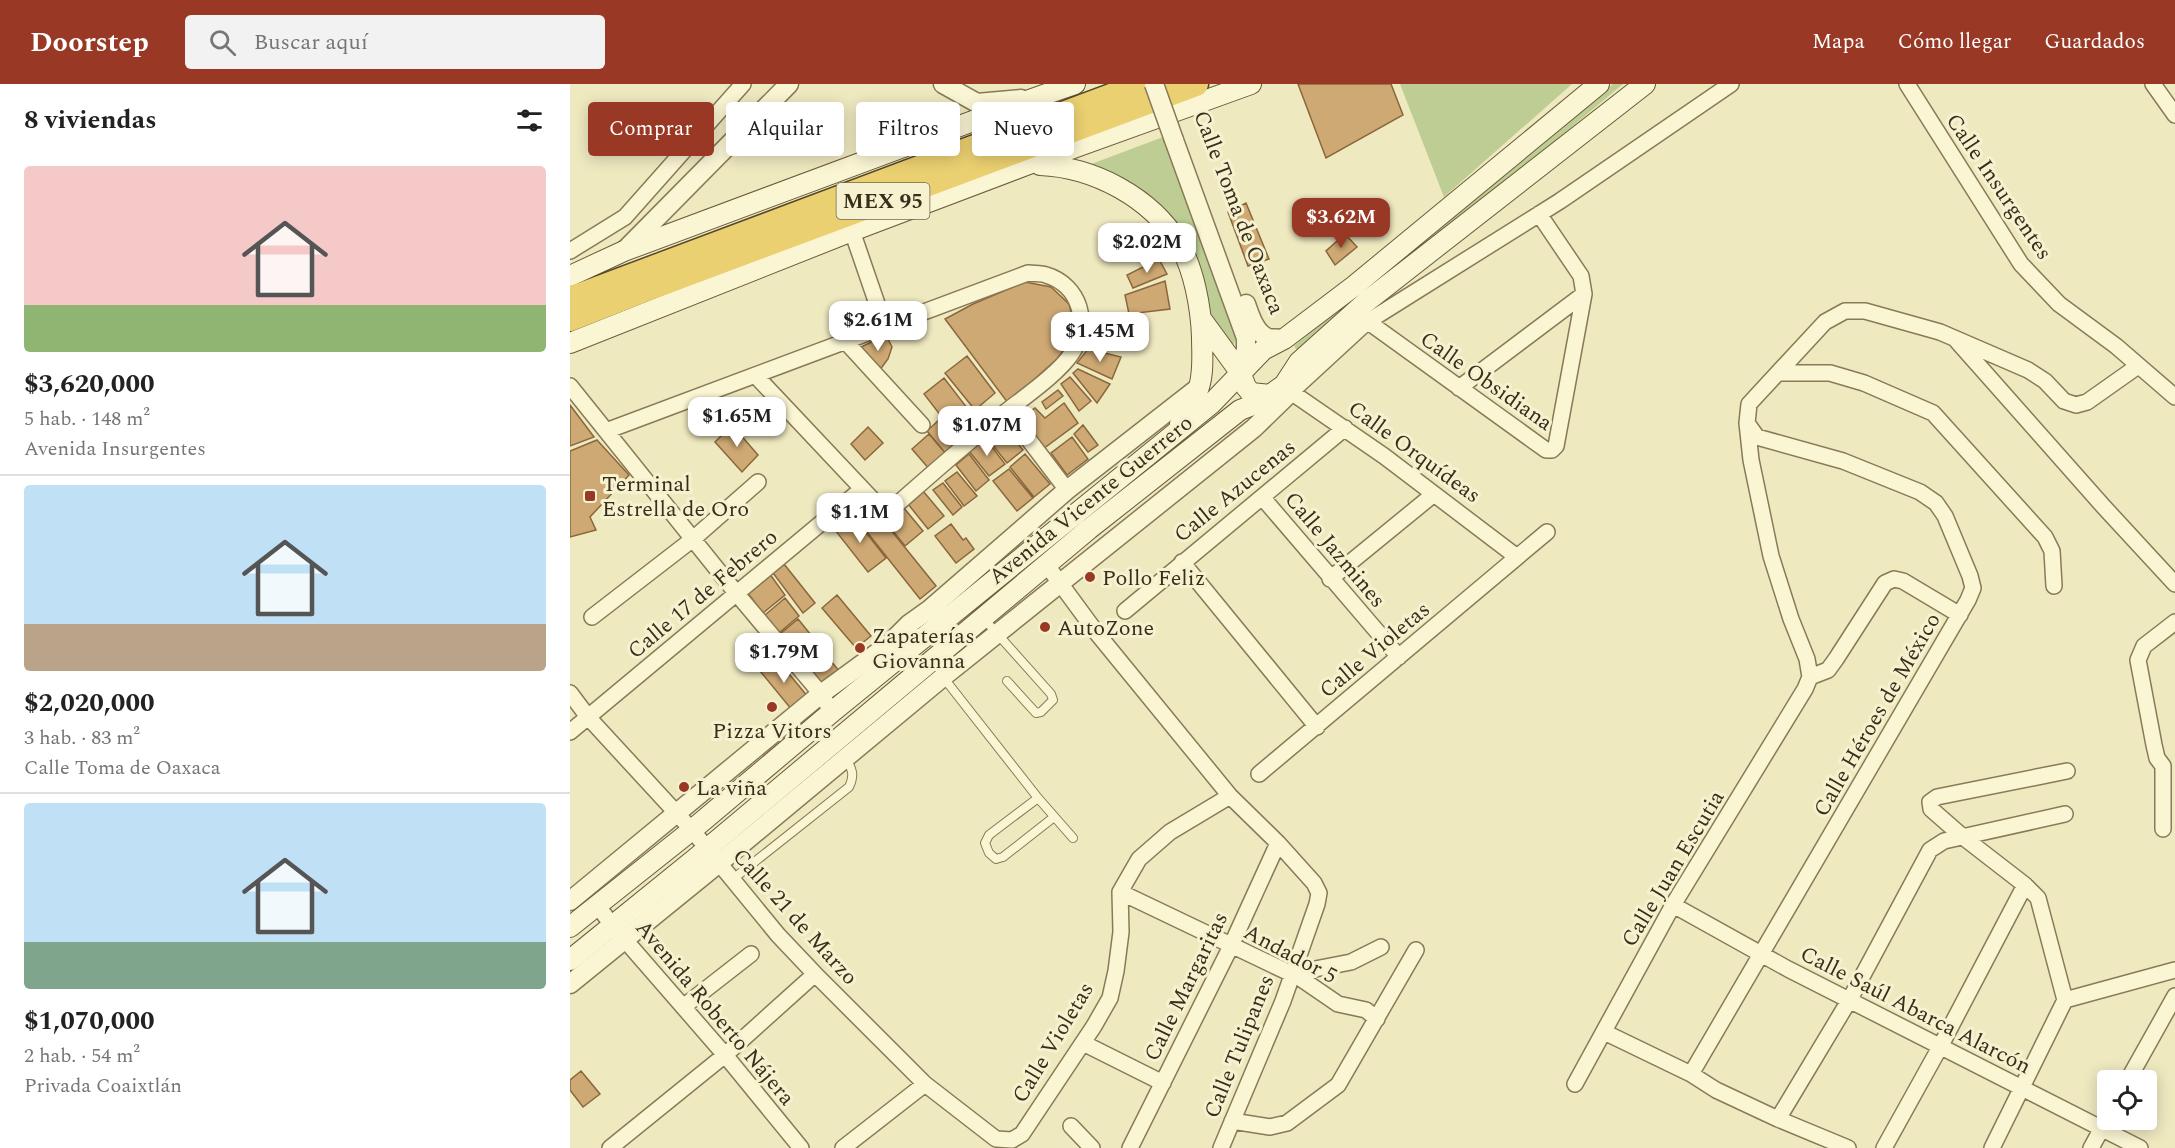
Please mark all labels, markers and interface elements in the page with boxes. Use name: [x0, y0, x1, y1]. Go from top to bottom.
search box: [185, 15, 605, 69]
text: Doorstep: [30, 21, 149, 64]
icon: search: [206, 26, 239, 59]
text: Buscar aquí: [254, 26, 368, 59]
text: Mapa: [1812, 26, 1865, 58]
text: Cómo llegar: [1898, 26, 2011, 58]
text: Guardados: [2044, 26, 2145, 58]
text: 8 viviendas: [24, 100, 157, 140]
chip: Comprar: [588, 102, 714, 156]
chip: Alquilar: [726, 102, 844, 156]
chip: Filtros: [856, 102, 960, 156]
chip: Nuevo: [972, 102, 1074, 156]
icon: filters: [513, 104, 546, 137]
street label: Calle Toma de Oaxaca: [1184, 106, 1293, 320]
street label: Calle Insurgentes: [1937, 107, 2060, 267]
road number: MEX 95: [836, 183, 930, 219]
pin: $3.62M: [1292, 198, 1390, 249]
text: $3.62M: [1306, 202, 1376, 232]
icon: home: [231, 205, 339, 313]
pin: $2.02M: [1098, 223, 1196, 274]
text: $2.02M: [1112, 227, 1182, 257]
pin: $2.61M: [829, 301, 927, 352]
text: $2.61M: [843, 305, 913, 335]
pin: $1.45M: [1051, 312, 1149, 363]
text: $1.45M: [1065, 316, 1135, 346]
street label: Calle Obsidiana: [1413, 323, 1560, 439]
text: $3,620,000: [24, 364, 155, 404]
street label: Calle Orquídeas: [1341, 393, 1487, 512]
pin: $1.65M: [688, 397, 786, 448]
text: $1.65M: [702, 401, 772, 431]
text: 5 hab. · 148 m²: [24, 404, 150, 434]
pin: $1.07M: [938, 406, 1036, 457]
street label: Avenida Vicente Guerrero: [982, 407, 1200, 593]
text: $1.07M: [952, 410, 1022, 440]
street label: Calle Azucenas: [1167, 432, 1303, 551]
text: Avenida Insurgentes: [24, 434, 206, 464]
place label: Terminal Estrella de Oro: [602, 468, 749, 526]
street label: Calle Jazmines: [1276, 484, 1394, 616]
marker: Terminal Estrella de Oro: [583, 489, 597, 503]
pin: $1.1M: [818, 493, 902, 544]
text: $1.1M: [831, 497, 889, 527]
street label: Calle 17 de Febrero: [621, 521, 785, 667]
icon: home: [231, 524, 339, 632]
place label: Pollo Feliz: [1102, 562, 1205, 595]
marker: Pollo Feliz: [1083, 570, 1097, 584]
street label: Calle Violetas: [1312, 594, 1438, 706]
street label: Calle Héroes de México: [1805, 607, 1949, 823]
place label: AutoZone: [1057, 612, 1154, 645]
place label: Zapaterías Giovanna: [872, 620, 975, 678]
marker: AutoZone: [1038, 620, 1052, 634]
pin: $1.79M: [735, 633, 833, 684]
text: $1.79M: [749, 637, 819, 667]
marker: Zapaterías Giovanna: [853, 641, 867, 655]
text: $2,020,000: [24, 683, 155, 723]
marker: Pizza Vitors: [765, 700, 779, 714]
place label: Pizza Vitors: [712, 715, 832, 748]
text: 3 hab. · 83 m²: [24, 723, 140, 753]
text: Calle Toma de Oaxaca: [24, 753, 221, 783]
place label: La viña: [696, 772, 767, 805]
marker: La viña: [677, 780, 691, 794]
street label: Calle Juan Escutia: [1613, 784, 1733, 953]
street label: Calle 21 de Marzo: [724, 841, 866, 993]
icon: home: [231, 842, 339, 950]
street label: Calle Margaritas: [1136, 906, 1237, 1067]
street label: Avenida Roberto Nájera: [627, 913, 803, 1113]
street label: Andador 5: [1238, 916, 1343, 993]
street label: Calle Saúl Abarca Alarcón: [1794, 938, 2036, 1083]
street label: Calle Tulipanes: [1196, 970, 1283, 1123]
street label: Calle Violetas: [1004, 976, 1102, 1110]
text: $1,070,000: [24, 1001, 155, 1041]
text: 2 hab. · 54 m²: [24, 1041, 140, 1071]
map controls: [2097, 1070, 2157, 1130]
button: locate: [2097, 1070, 2157, 1130]
text: Privada Coaixtlán: [24, 1071, 182, 1101]

